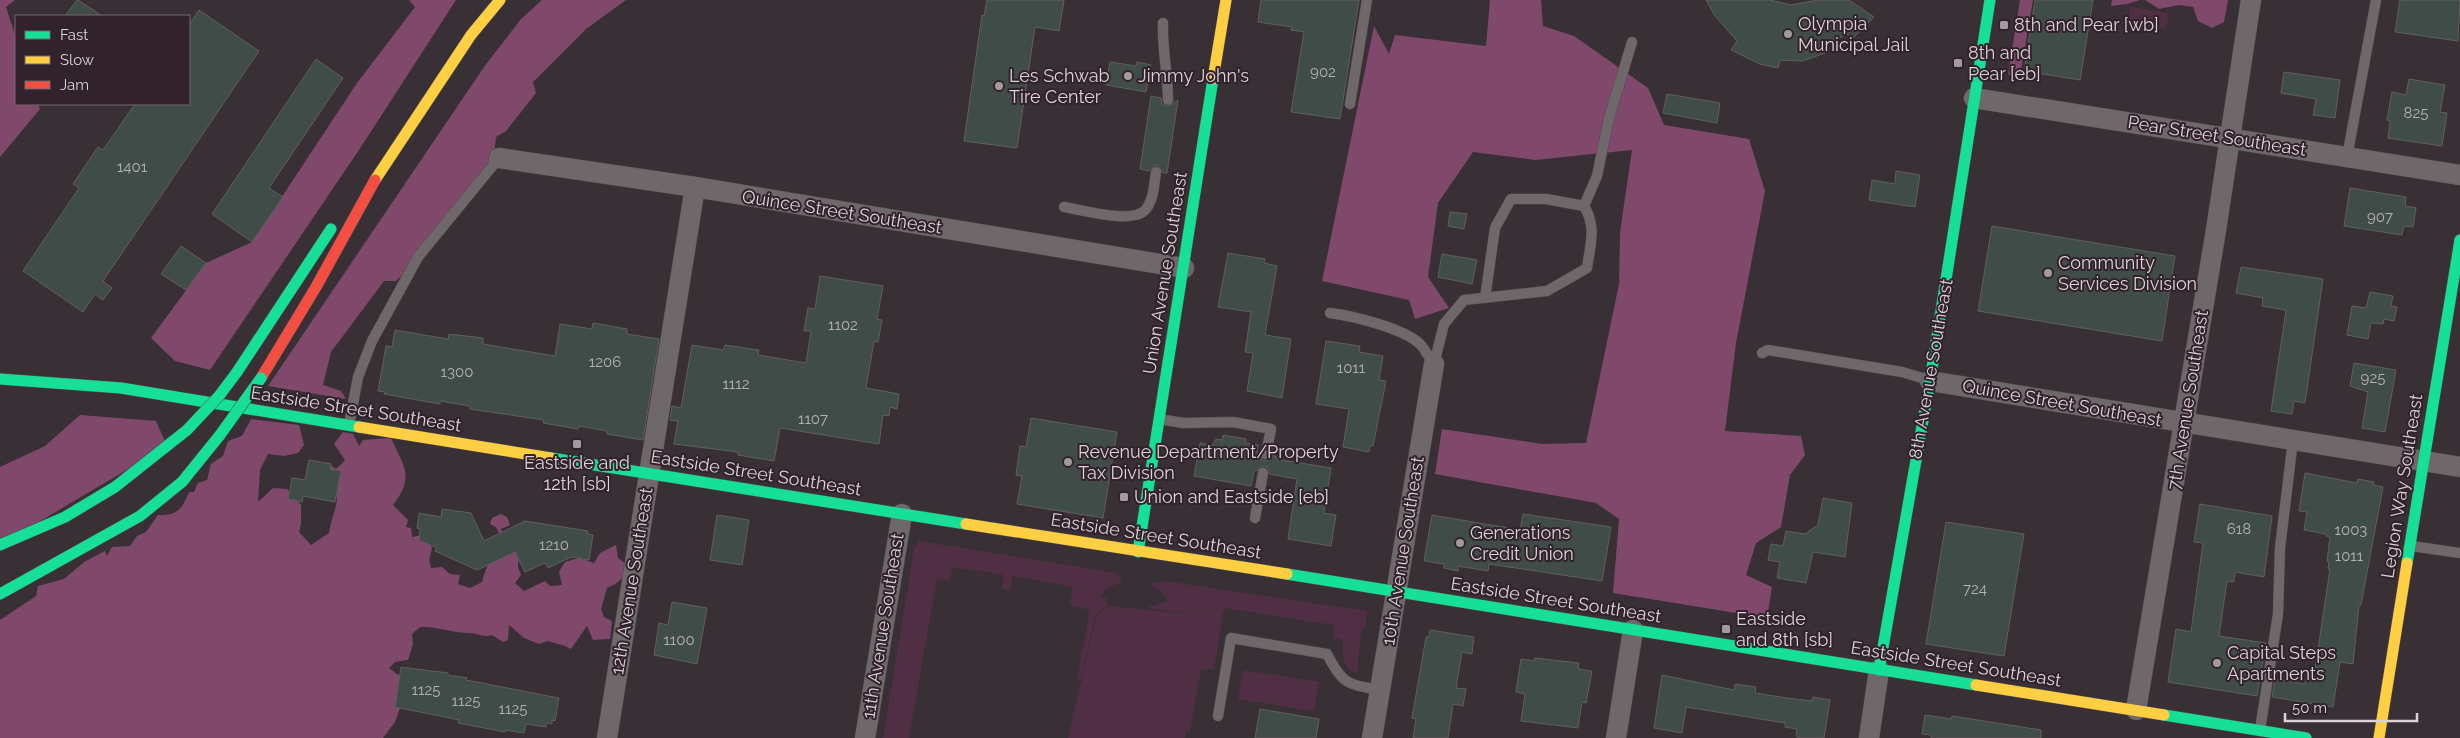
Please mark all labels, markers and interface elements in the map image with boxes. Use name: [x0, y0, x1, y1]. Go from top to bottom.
place label: Olympia Municipal Jail: [1798, 13, 1909, 55]
place label: 8th and Pear [wb]: [2014, 14, 2159, 35]
legend: [15, 15, 190, 105]
marker: 8th and Pear [wb]: [1998, 19, 2010, 31]
text: Fast: [60, 26, 88, 44]
marker: Olympia Municipal Jail: [1782, 28, 1794, 40]
place label: 8th and Pear [eb]: [1968, 42, 2041, 84]
text: Slow: [60, 51, 94, 69]
marker: 8th and Pear [eb]: [1952, 57, 1964, 69]
house number: 902: [1310, 63, 1336, 81]
place label: Les Schwab Tire Center: [1009, 65, 1110, 107]
place label: Jimmy John's: [1138, 65, 1249, 86]
marker: Jimmy John's: [1122, 70, 1134, 82]
text: Jam: [60, 76, 89, 94]
marker: Les Schwab Tire Center: [993, 80, 1005, 92]
house number: 825: [2404, 104, 2428, 122]
street label: Pear Street Southeast: [2126, 111, 2308, 160]
house number: 1401: [117, 158, 148, 176]
street label: Union Avenue Southeast: [1138, 170, 1191, 376]
street label: Quince Street Southeast: [741, 185, 943, 238]
house number: 907: [2367, 208, 2393, 226]
place label: Community Services Division: [2058, 252, 2197, 294]
marker: Community Services Division: [2042, 267, 2054, 279]
street label: 8th Avenue Southeast: [1904, 277, 1957, 461]
street label: 7th Avenue Southeast: [2163, 308, 2212, 491]
house number: 1102: [828, 316, 858, 334]
house number: 1206: [589, 353, 621, 371]
house number: 1011: [1337, 359, 1366, 377]
house number: 1300: [441, 363, 473, 381]
house number: 925: [2361, 369, 2385, 387]
house number: 1112: [722, 375, 750, 393]
street label: Quince Street Southeast: [1961, 375, 2163, 430]
street label: Eastside Street Southeast: [249, 381, 463, 436]
street label: Legion Way Southeast: [2377, 392, 2426, 580]
house number: 1107: [798, 410, 828, 428]
marker: Eastside and 12th [sb]: [571, 438, 583, 450]
place label: Revenue Department/Property Tax Division: [1078, 441, 1339, 483]
street label: Eastside Street Southeast: [649, 445, 863, 500]
place label: Eastside and 12th [sb]: [524, 452, 630, 494]
street label: 10th Avenue Southeast: [1377, 455, 1428, 647]
marker: Revenue Department/Property Tax Division: [1062, 456, 1074, 468]
street label: 12th Avenue Southeast: [606, 486, 657, 676]
place label: Union and Eastside [eb]: [1134, 486, 1329, 507]
marker: Union and Eastside [eb]: [1118, 491, 1130, 503]
street label: Eastside Street Southeast: [1049, 508, 1263, 563]
house number: 618: [2227, 520, 2251, 538]
house number: 1003: [2335, 521, 2367, 539]
place label: Generations Credit Union: [1470, 522, 1574, 564]
street label: 11th Avenue Southeast: [857, 532, 908, 720]
house number: 1210: [539, 536, 569, 554]
marker: Generations Credit Union: [1454, 537, 1466, 549]
house number: 1011: [2335, 547, 2364, 565]
street label: Eastside Street Southeast: [1449, 572, 1663, 627]
house number: 724: [1963, 580, 1987, 598]
place label: Eastside and 8th [sb]: [1736, 608, 1833, 650]
marker: Eastside and 8th [sb]: [1720, 623, 1732, 635]
house number: 1100: [663, 631, 695, 649]
street label: Eastside Street Southeast: [1849, 636, 2063, 691]
place label: Capital Steps Apartments: [2227, 642, 2336, 684]
marker: Capital Steps Apartments: [2211, 657, 2223, 669]
house number: 1125: [412, 681, 440, 699]
scale bar: [2285, 690, 2418, 722]
house number: 1125: [452, 692, 480, 710]
text: 50 m: [2292, 699, 2327, 717]
house number: 1125: [499, 700, 527, 718]

